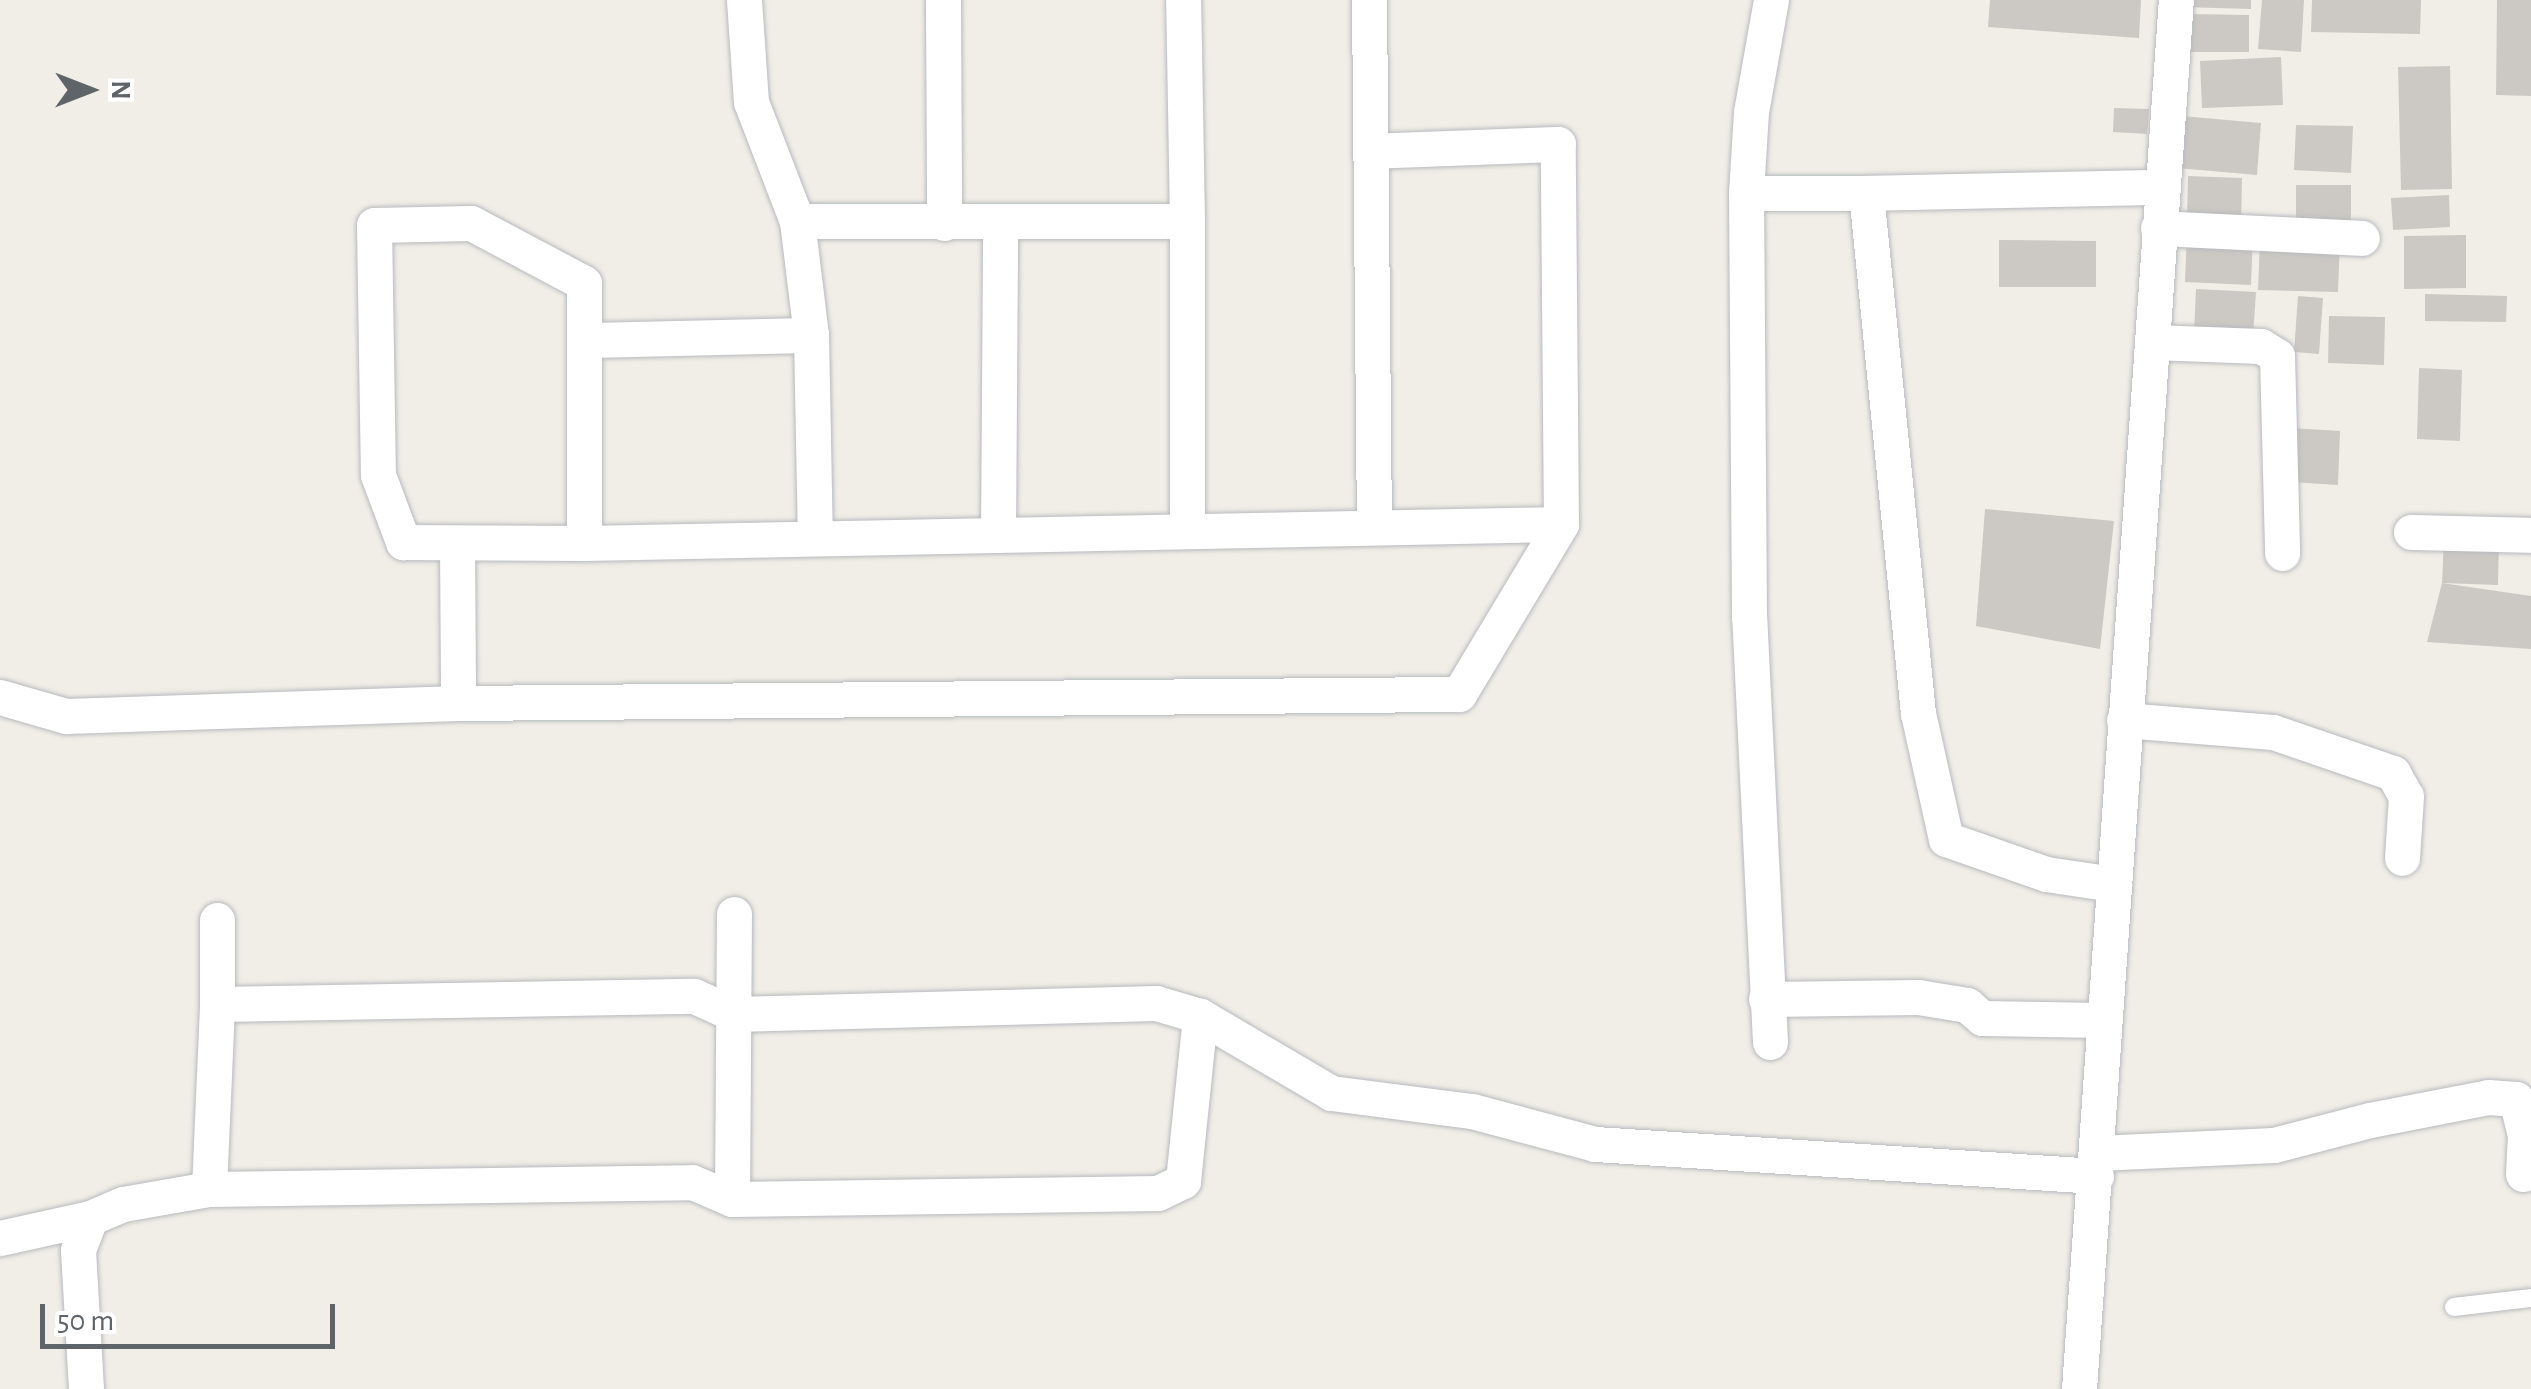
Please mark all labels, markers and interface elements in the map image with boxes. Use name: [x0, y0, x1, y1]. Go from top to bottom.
north arrow: [40, 40, 140, 140]
text: N: [106, 80, 134, 100]
scale bar: [45, 1284, 340, 1346]
text: 50 m: [57, 1306, 114, 1336]

